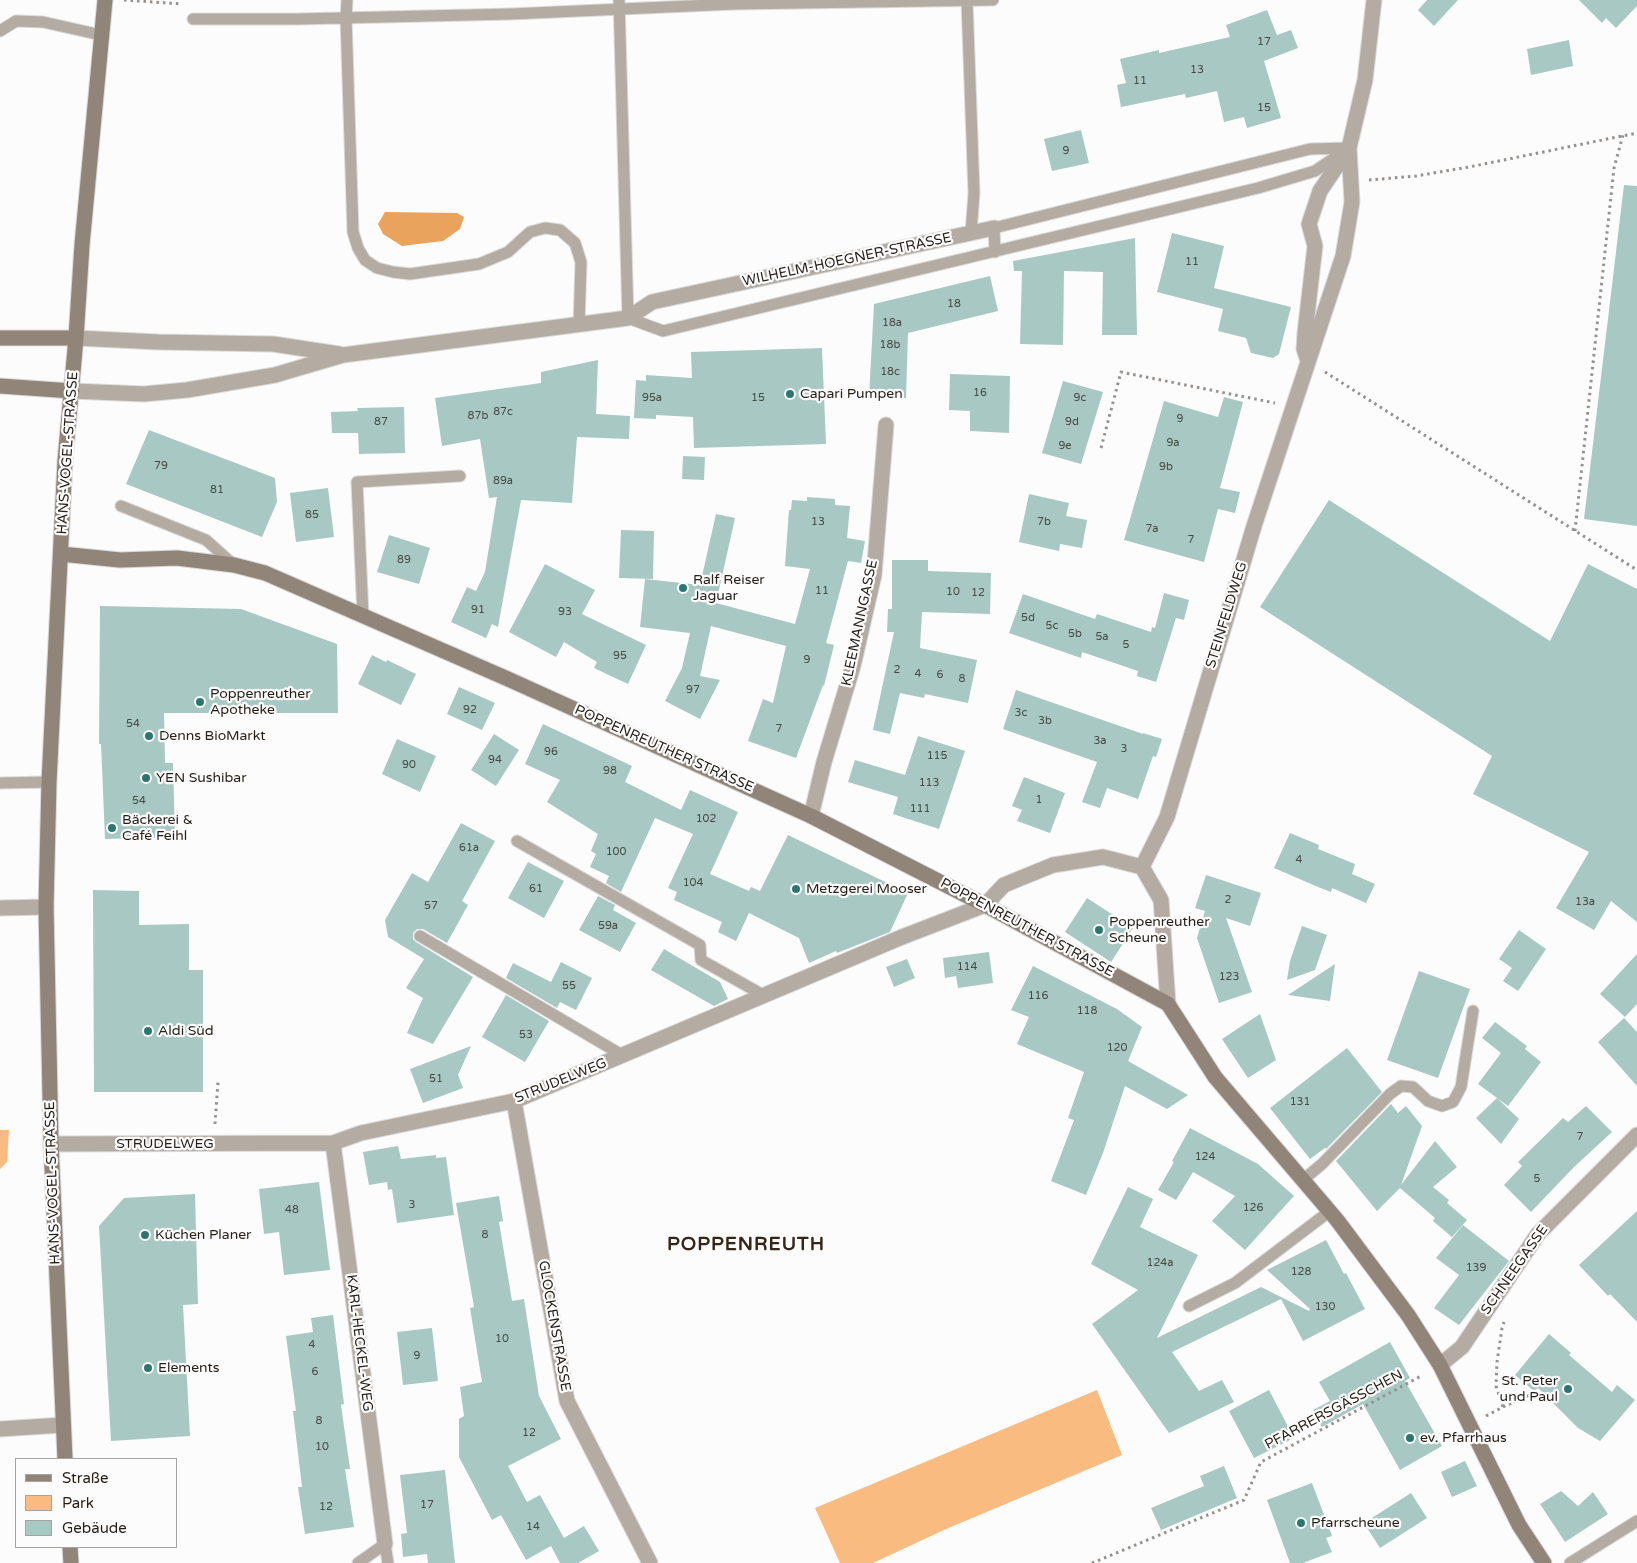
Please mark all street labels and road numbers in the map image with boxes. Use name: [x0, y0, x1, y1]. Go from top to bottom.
street label: WILHELM-HOEGNER-STRASSE: [741, 230, 953, 290]
street label: HANS-VOGEL-STRASSE: [54, 371, 82, 535]
street label: KLEEMANNGASSE: [838, 558, 882, 688]
street label: STEINFELDWEG: [1203, 560, 1251, 670]
street label: POPPENREUTHER STRASSE: [572, 702, 756, 796]
street label: POPPENREUTHER STRASSE: [937, 875, 1117, 981]
street label: STRUDELWEG: [513, 1055, 609, 1107]
street label: HANS-VOGEL-STRASSE: [42, 1101, 64, 1265]
street label: STRUDELWEG: [116, 1136, 214, 1152]
street label: SCHNEEGASSE: [1478, 1222, 1552, 1318]
street label: GLOCKENSTRASSE: [534, 1259, 574, 1393]
street label: KARL-HECKEL-WEG: [342, 1273, 376, 1413]
street label: PFARRERSGÄSSCHEN: [1262, 1366, 1406, 1454]

